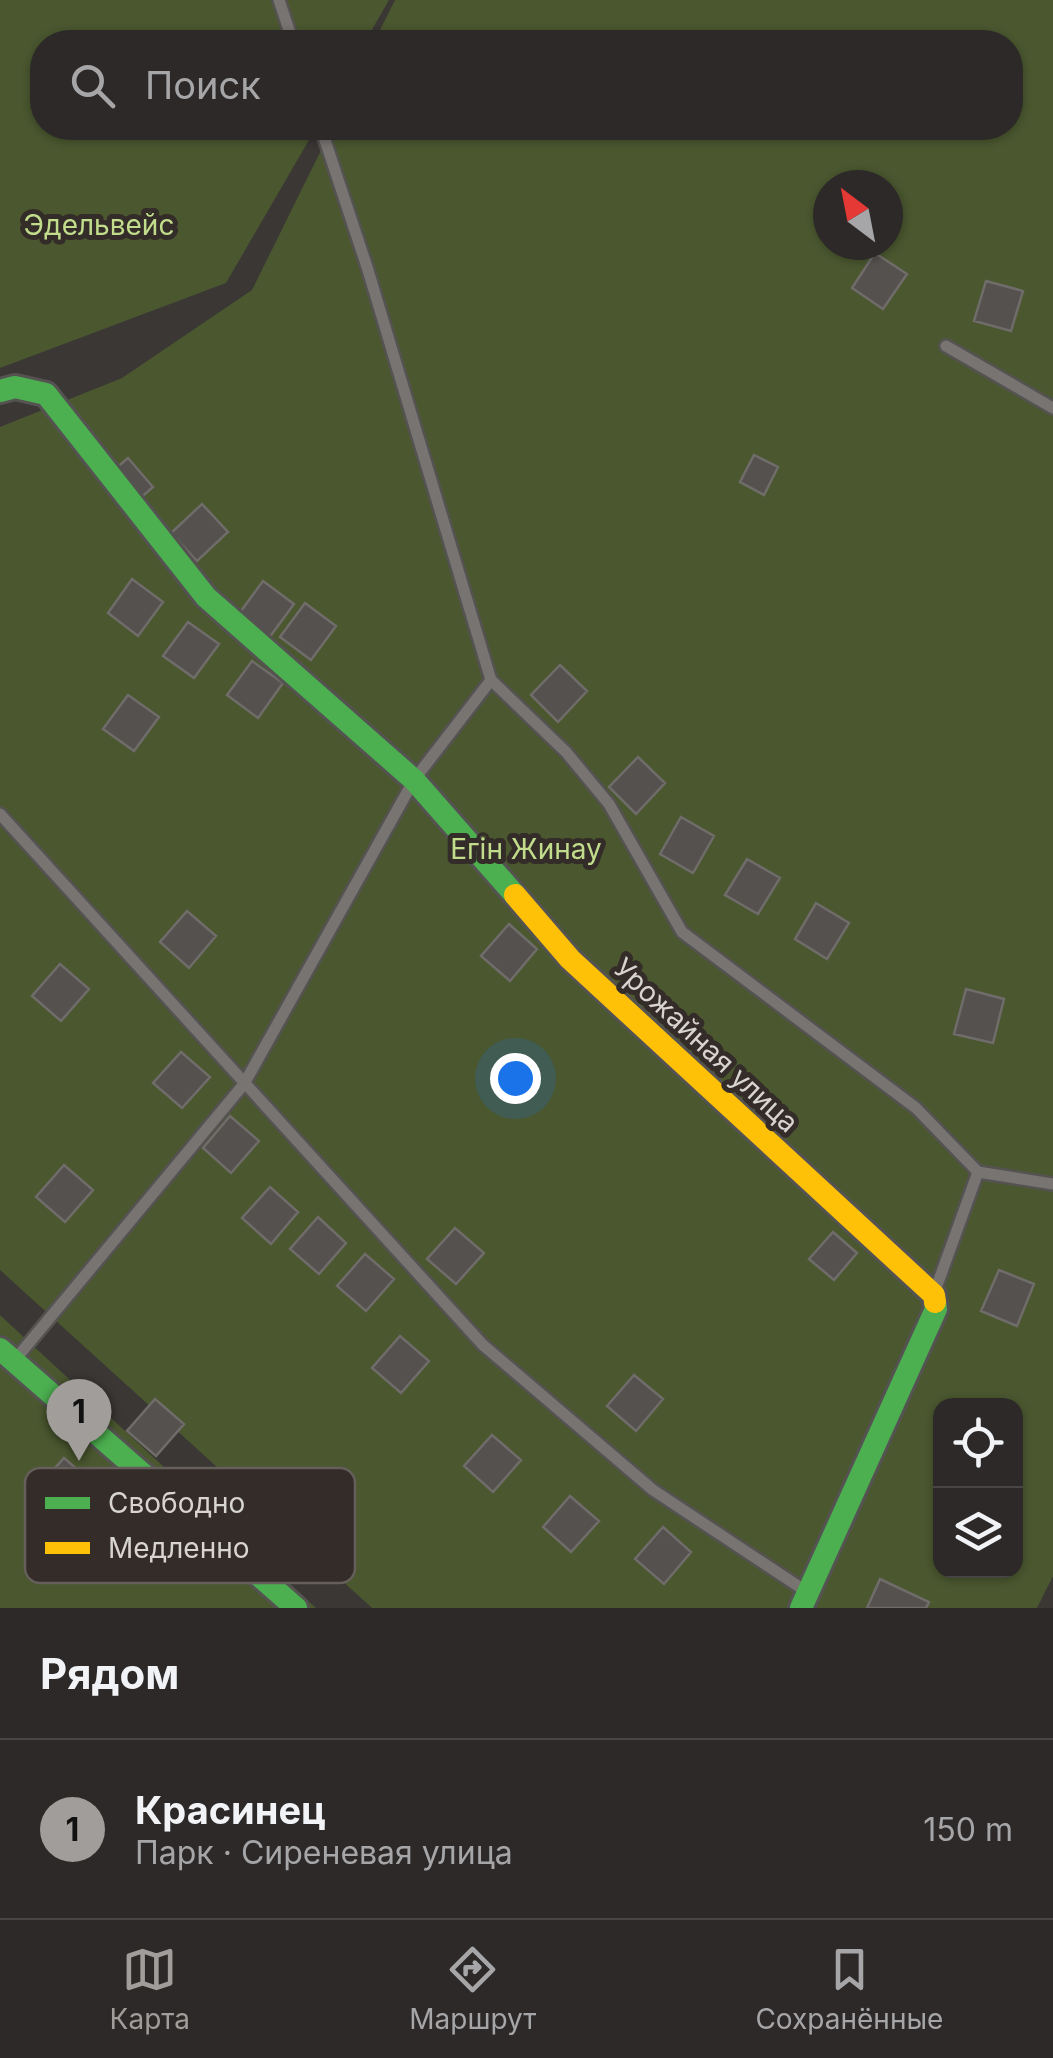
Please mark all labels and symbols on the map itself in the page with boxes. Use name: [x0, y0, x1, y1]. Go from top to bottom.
north arrow: [813, 170, 903, 260]
park label: Эдельвейс: [24, 208, 174, 242]
park label: Егін Жинау: [450, 832, 602, 866]
street label: Урожайная улица: [607, 951, 805, 1139]
your location: [490, 1053, 541, 1104]
pin: 1: [46, 1378, 112, 1461]
legend: [25, 1468, 355, 1583]
text: Свободно: [108, 1486, 245, 1520]
text: Медленно: [108, 1531, 250, 1565]

